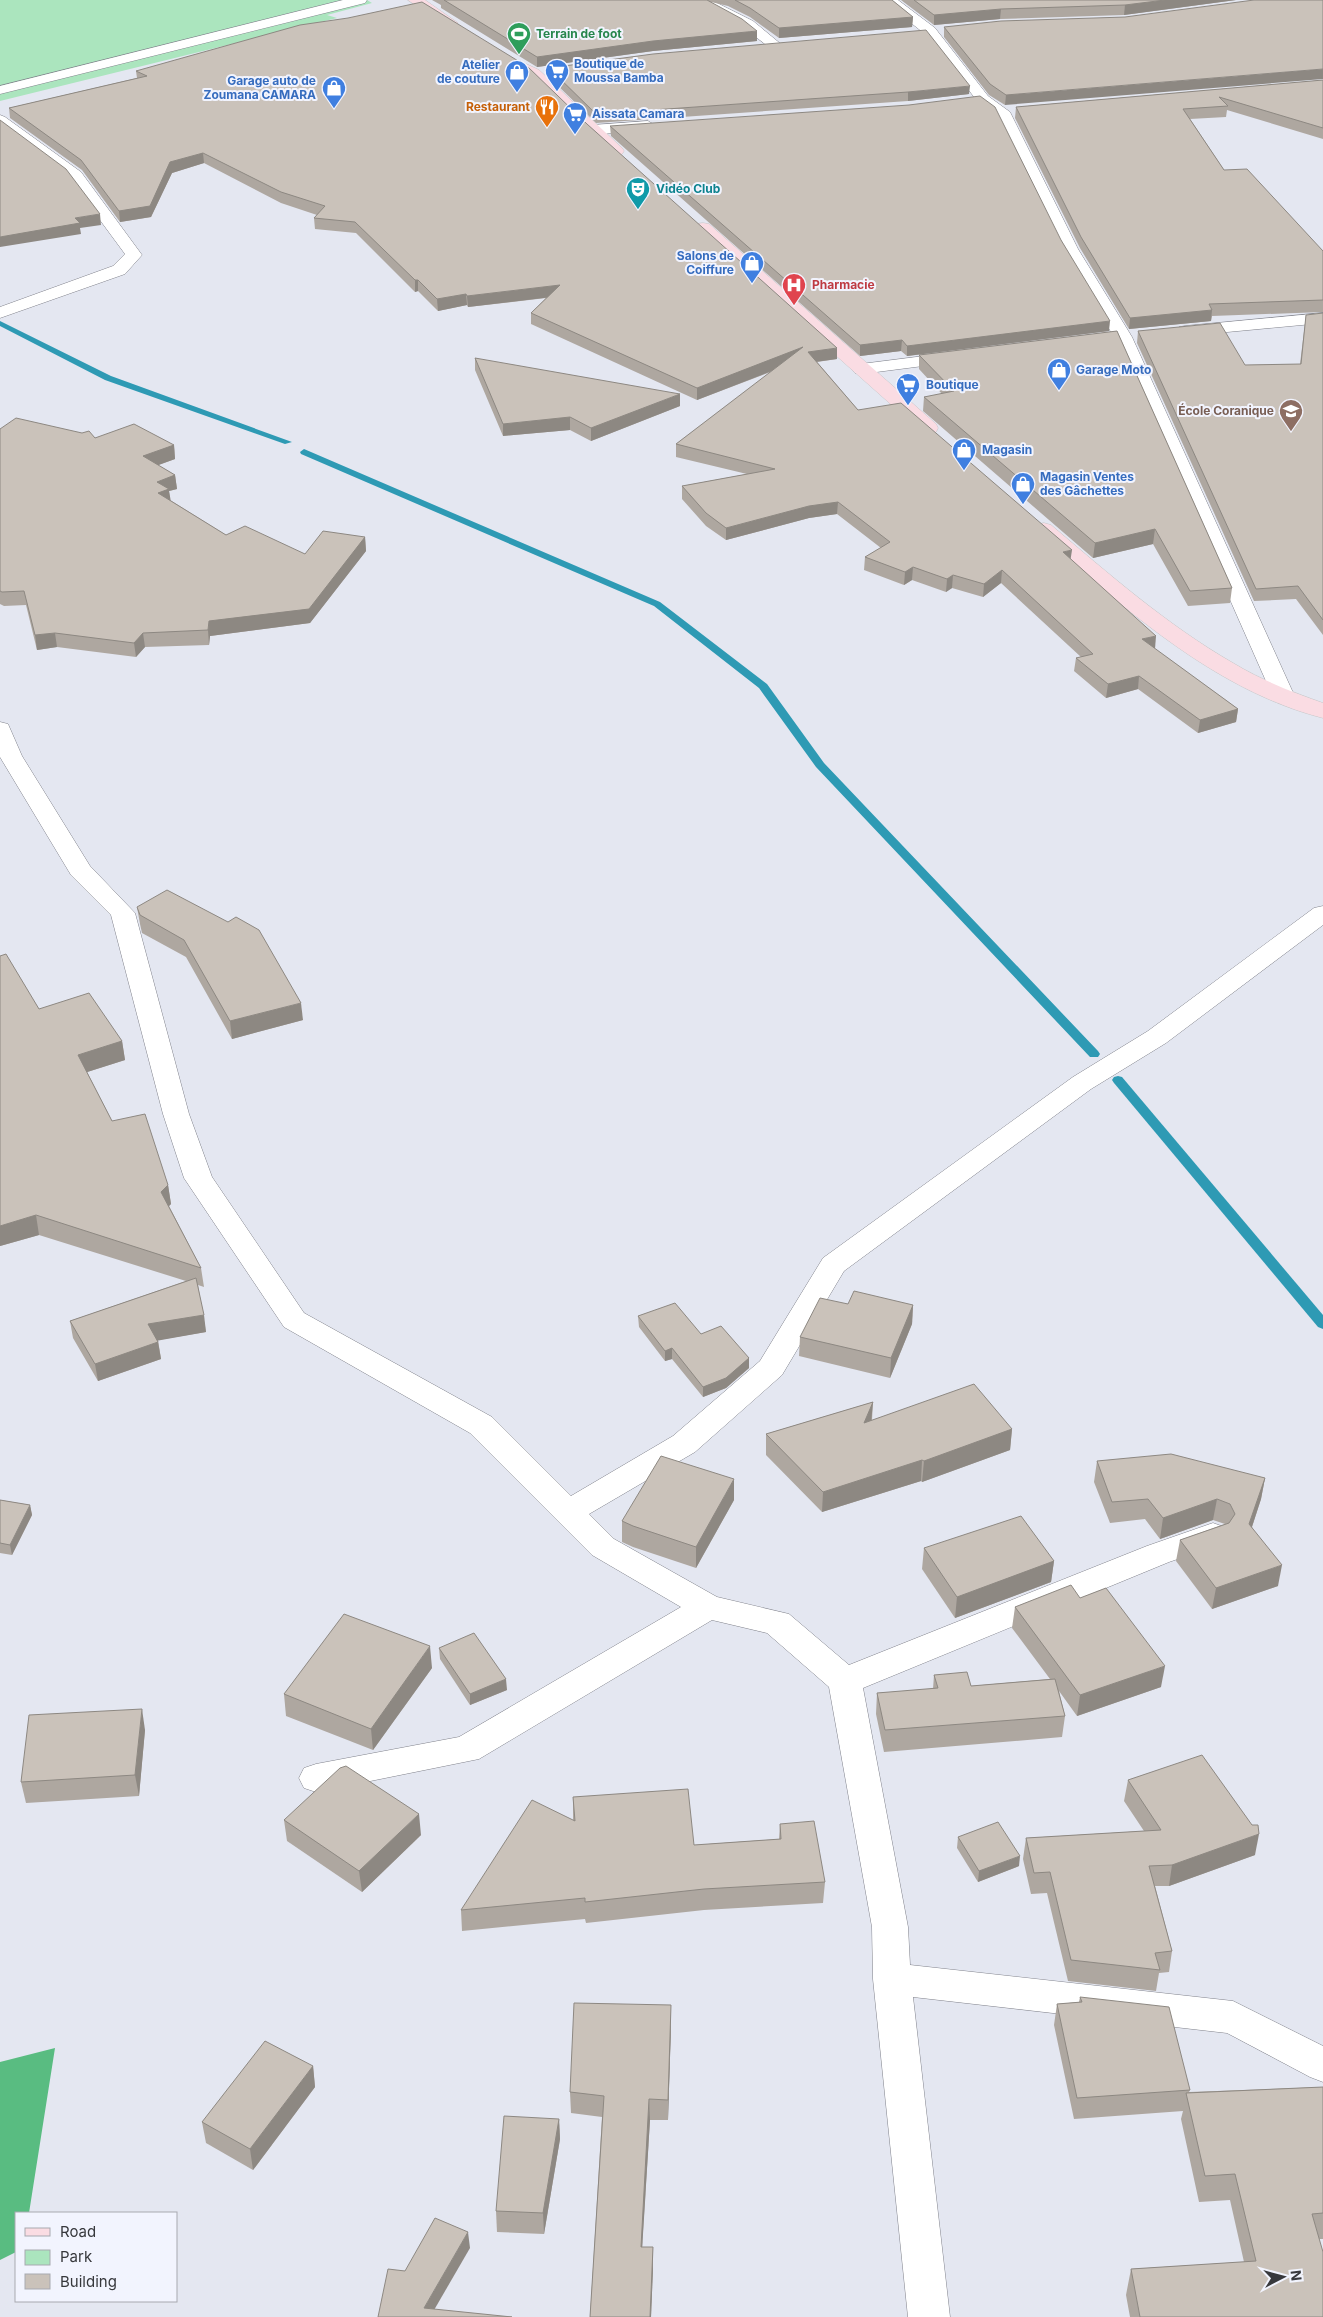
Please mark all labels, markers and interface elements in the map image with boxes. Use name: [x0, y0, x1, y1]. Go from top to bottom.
sports icon: Terrain de foot: [506, 21, 532, 55]
place label: Terrain de foot: [536, 26, 622, 41]
place label: Boutique de Moussa Bamba: [574, 56, 664, 85]
place label: Atelier de couture: [437, 57, 500, 86]
supermarket icon: Boutique de Moussa Bamba: [544, 58, 570, 92]
shop icon: Atelier de couture: [504, 59, 530, 93]
place label: Garage auto de Zoumana CAMARA: [204, 73, 316, 102]
shop icon: Garage auto de Zoumana CAMARA: [321, 75, 347, 109]
restaurant icon: Restaurant: [534, 94, 560, 128]
place label: Restaurant: [466, 99, 531, 114]
supermarket icon: Aissata Camara: [562, 101, 588, 135]
place label: Aissata Camara: [592, 106, 684, 121]
theatre icon: Vidéo Club: [625, 176, 651, 210]
place label: Vidéo Club: [656, 181, 721, 196]
place label: Salons de Coiffure: [677, 248, 734, 277]
shop icon: Salons de Coiffure: [739, 250, 765, 284]
hospital icon: Pharmacie: [781, 272, 807, 306]
place label: Pharmacie: [812, 277, 875, 292]
shop icon: Garage Moto: [1046, 357, 1072, 391]
place label: Garage Moto: [1076, 362, 1151, 377]
supermarket icon: Boutique: [895, 372, 921, 406]
place label: Boutique: [926, 377, 979, 392]
school or university icon: École Coranique: [1278, 398, 1304, 432]
place label: École Coranique: [1178, 403, 1274, 418]
shop icon: Magasin: [951, 437, 977, 471]
place label: Magasin: [982, 442, 1032, 457]
place label: Magasin Ventes des Gâchettes: [1040, 469, 1134, 498]
shop icon: Magasin Ventes des Gâchettes: [1010, 471, 1036, 505]
legend: [15, 2212, 178, 2302]
text: Road: [60, 2222, 96, 2241]
text: Park: [60, 2247, 93, 2266]
north arrow: [1258, 2252, 1308, 2302]
text: N: [1287, 2269, 1305, 2282]
text: Building: [60, 2272, 117, 2291]

